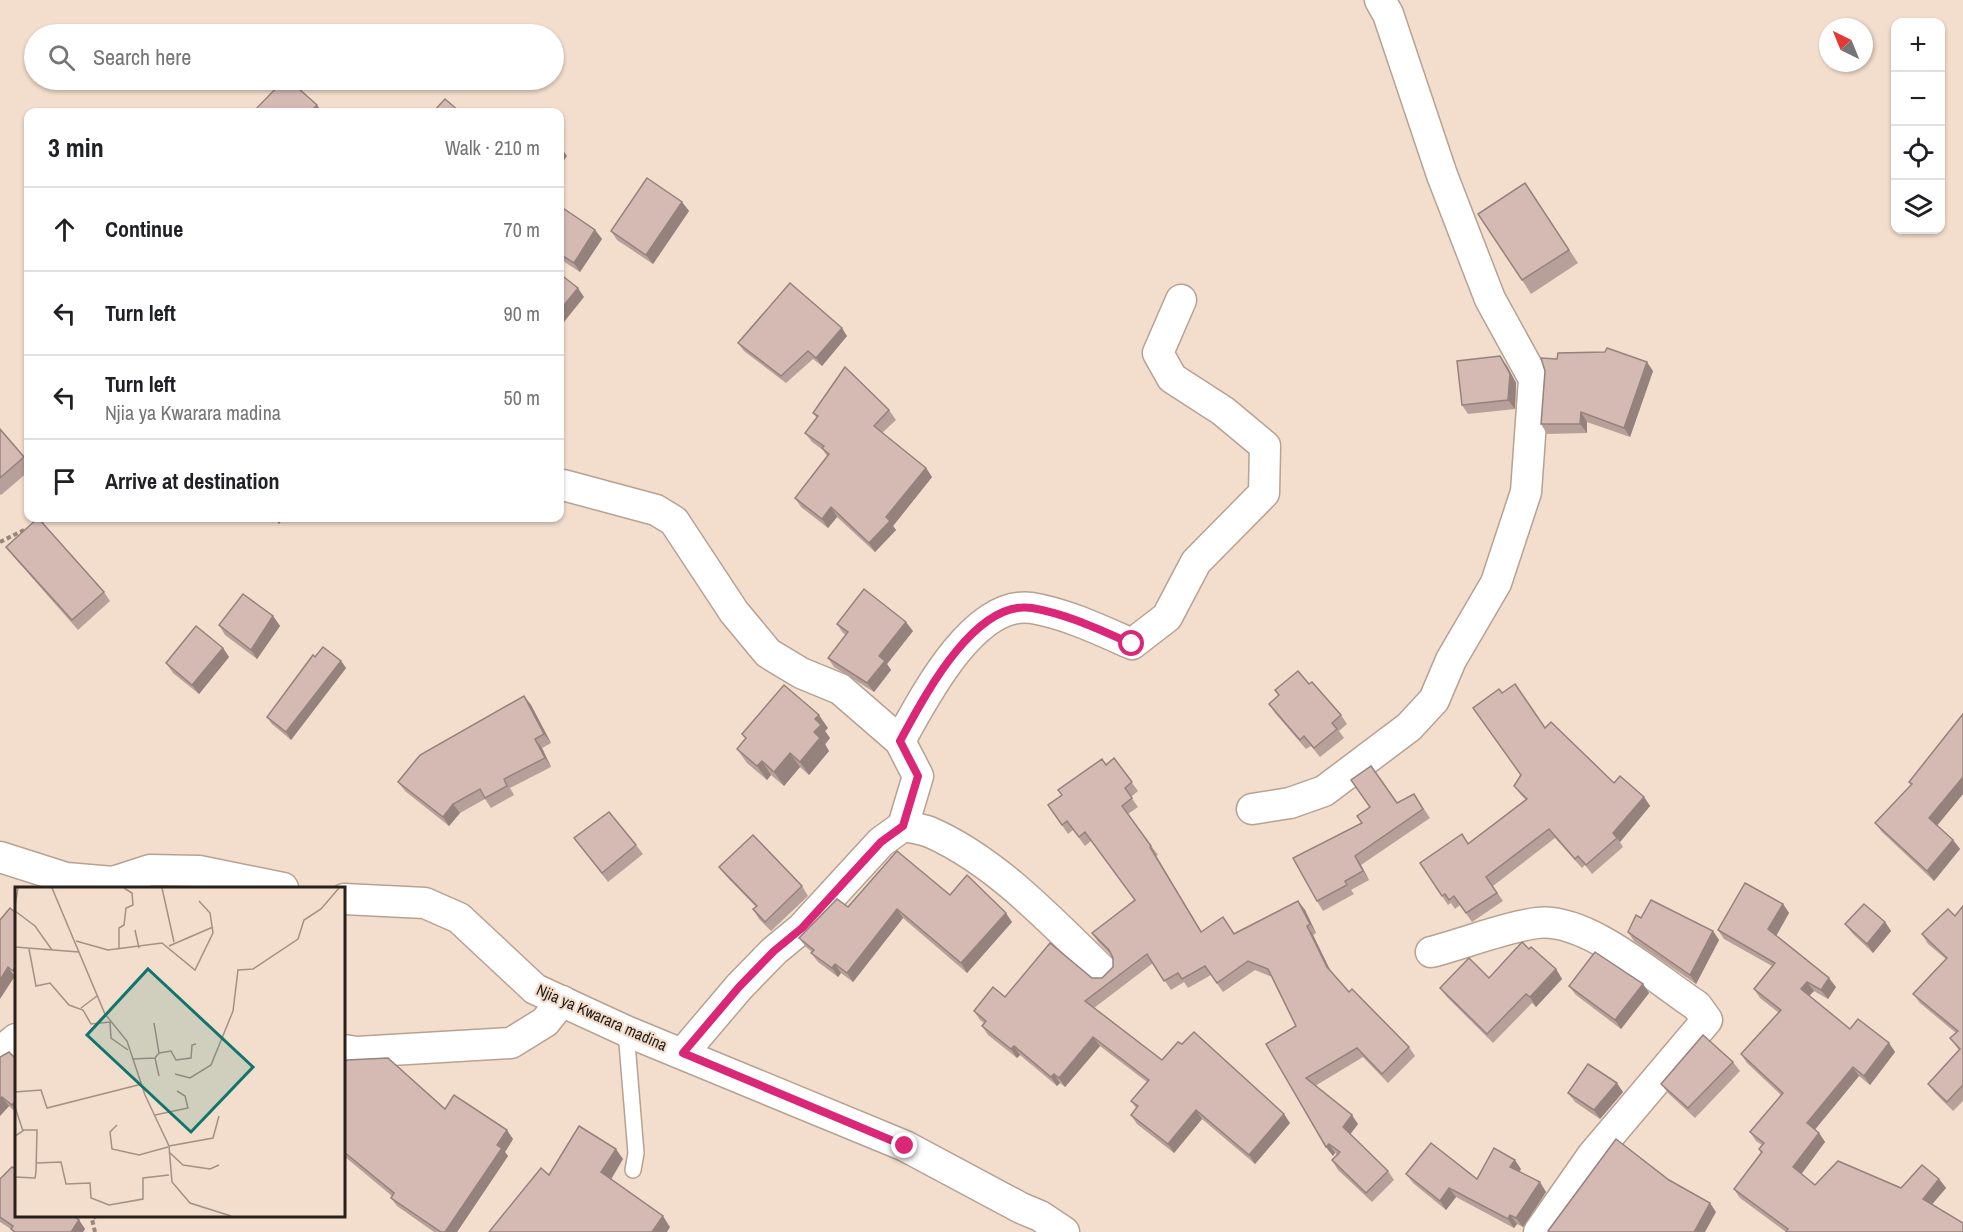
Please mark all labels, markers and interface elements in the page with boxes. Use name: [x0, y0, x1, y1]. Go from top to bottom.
north arrow: [1819, 18, 1873, 72]
map controls: [1891, 18, 1945, 234]
button: +: [1891, 18, 1945, 72]
search box: [24, 24, 564, 90]
icon: search: [45, 41, 78, 74]
text: Search here: [93, 42, 191, 72]
button: −: [1891, 72, 1945, 126]
button: locate: [1891, 126, 1945, 180]
text: 3 min: [48, 130, 104, 165]
text: Walk · 210 m: [445, 134, 540, 161]
button: layers: [1891, 180, 1945, 234]
icon: ahead: [48, 213, 81, 246]
text: Continue: [105, 214, 183, 244]
text: 70 m: [504, 216, 540, 243]
icon: left: [48, 297, 81, 330]
text: Turn left: [105, 298, 176, 328]
text: 90 m: [504, 300, 540, 327]
text: Turn left: [105, 369, 176, 399]
icon: left: [48, 381, 81, 414]
text: 50 m: [504, 384, 540, 411]
text: Njia ya Kwarara madina: [105, 399, 281, 426]
icon: arrive: [48, 465, 81, 498]
text: Arrive at destination: [105, 466, 279, 496]
route start: [1118, 630, 1144, 656]
inset map: [15, 887, 345, 1217]
street label: Njia ya Kwarara madina: [533, 978, 671, 1056]
route end: [891, 1132, 917, 1158]

